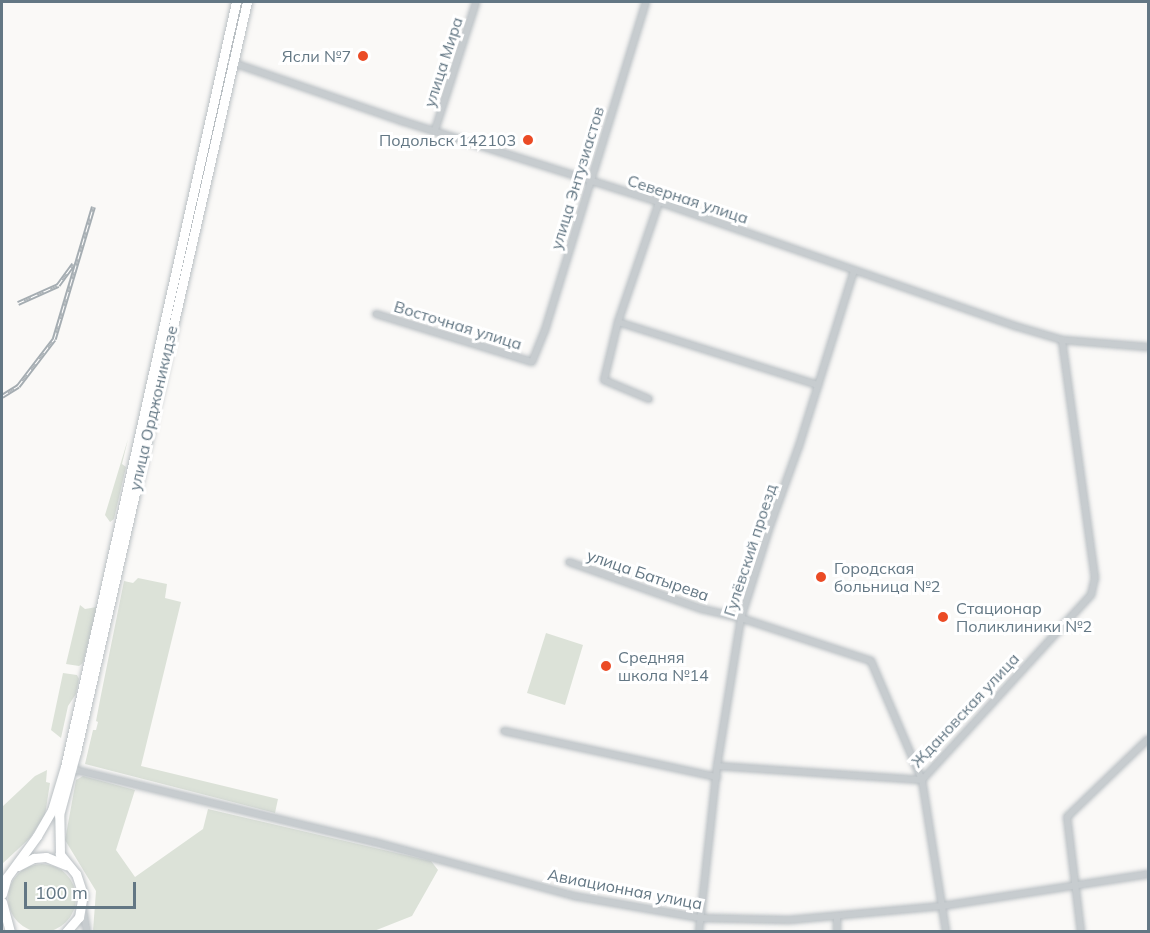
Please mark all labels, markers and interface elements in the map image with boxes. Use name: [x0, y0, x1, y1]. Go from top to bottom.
street label: улица Мира: [419, 15, 467, 109]
place label: Ясли №7: [282, 46, 351, 66]
marker: Ясли №7: [356, 49, 370, 63]
street label: улица Энтузиастов: [546, 104, 608, 252]
place label: Подольск 142103: [379, 130, 516, 150]
marker: Подольск 142103: [521, 133, 535, 147]
street label: Северная улица: [625, 170, 751, 228]
street label: Восточная улица: [392, 296, 524, 354]
street label: улица Орджоникидзе: [125, 324, 181, 492]
street label: Гулёвский проезд: [720, 481, 780, 619]
street label: улица Батырева: [584, 545, 712, 605]
place label: Городская больница №2: [834, 558, 940, 596]
marker: Городская больница №2: [812, 568, 830, 586]
place label: Стационар Поликлиники №2: [956, 598, 1092, 636]
marker: Стационар Поликлиники №2: [934, 608, 952, 626]
place label: Средняя школа №14: [618, 647, 709, 685]
street label: Ждановская улица: [907, 649, 1023, 771]
marker: Средняя школа №14: [599, 659, 613, 673]
street label: Авиационная улица: [546, 865, 704, 913]
scale bar: [27, 870, 140, 908]
text: 100 m: [35, 881, 88, 904]

